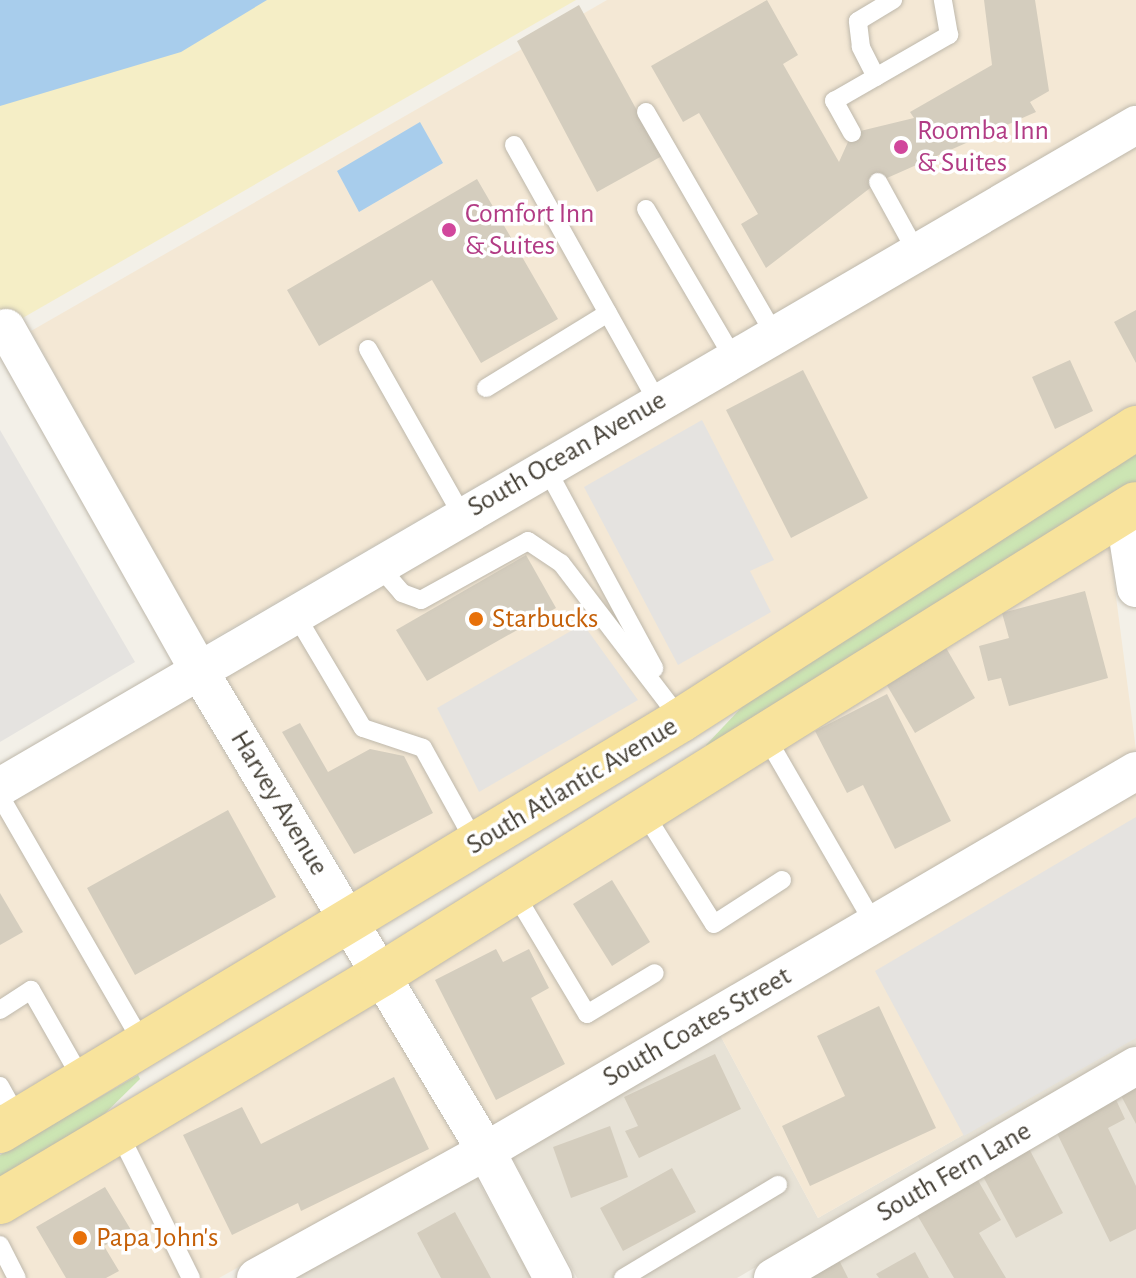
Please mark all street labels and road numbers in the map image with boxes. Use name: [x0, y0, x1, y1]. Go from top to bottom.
street label: South Ocean Avenue: [462, 384, 672, 524]
street label: South Atlantic Avenue: [460, 710, 684, 862]
street label: Harvey Avenue: [223, 724, 335, 882]
street label: South Coates Street: [597, 959, 797, 1095]
street label: South Fern Lane: [871, 1114, 1037, 1230]

